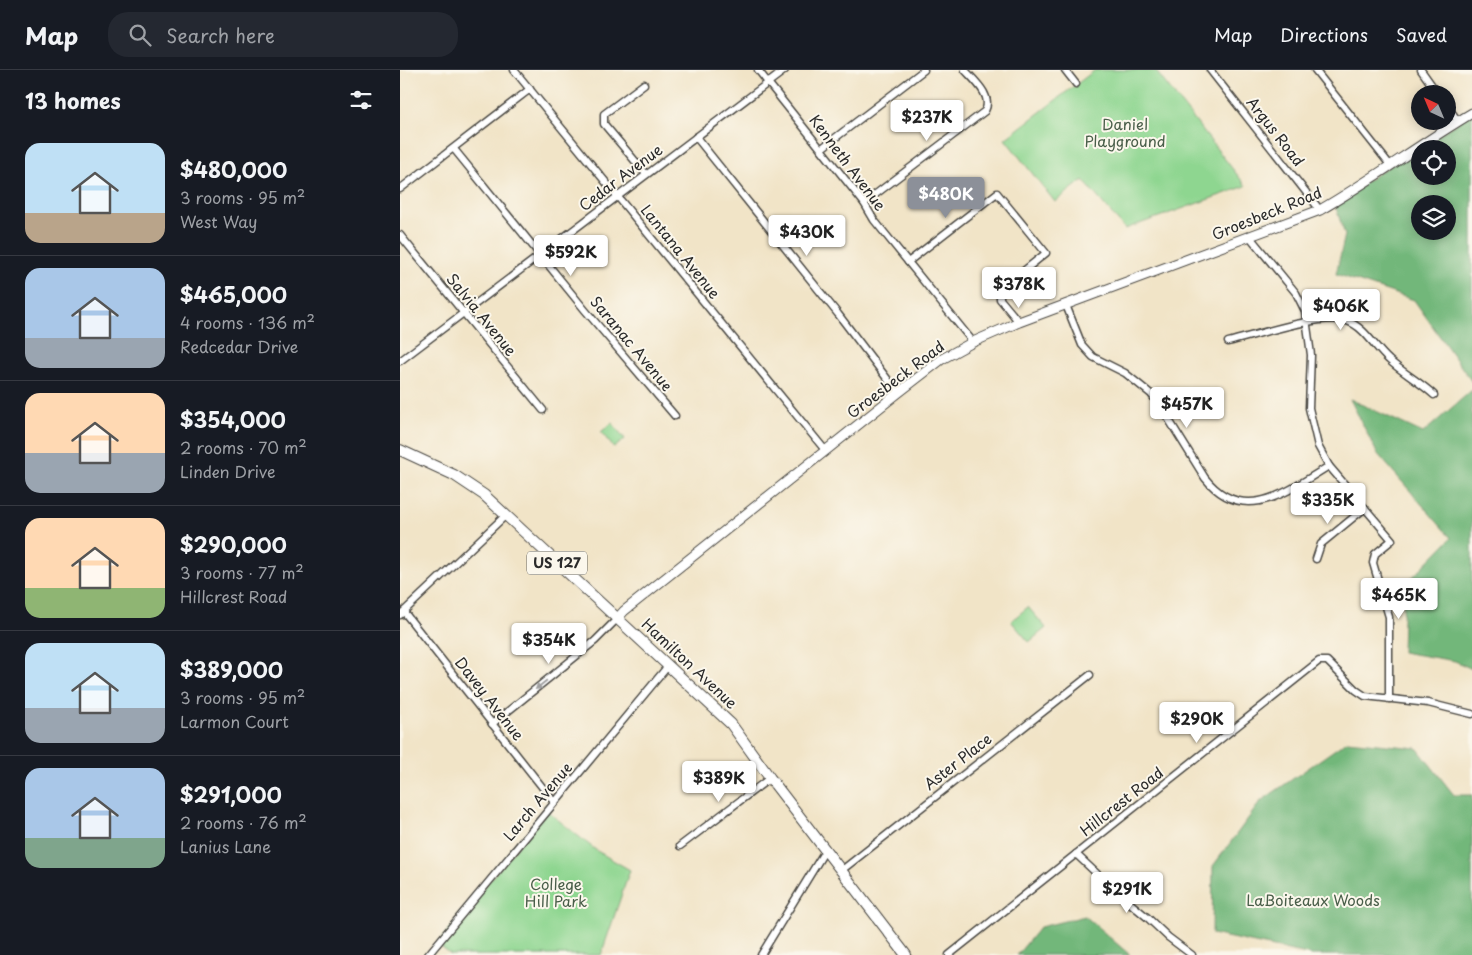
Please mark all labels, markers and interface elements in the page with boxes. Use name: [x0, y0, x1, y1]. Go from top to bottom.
search box: [108, 12, 458, 57]
text: Map: [25, 17, 78, 53]
icon: search: [126, 21, 154, 49]
text: Search here: [166, 21, 275, 49]
text: Map: [1214, 21, 1252, 48]
text: Directions: [1280, 21, 1368, 48]
text: Saved: [1396, 21, 1447, 48]
text: 13 homes: [25, 84, 121, 116]
north arrow: [1411, 85, 1456, 130]
map controls: [1411, 85, 1456, 240]
icon: filters: [347, 86, 375, 114]
street label: Argus Road: [1242, 91, 1311, 171]
pin: $237K: [892, 100, 962, 142]
text: $237K: [901, 104, 953, 128]
street label: Kenneth Avenue: [804, 109, 892, 215]
park label: Daniel Playground: [1084, 112, 1166, 152]
street label: Cedar Avenue: [573, 138, 667, 216]
button: locate: [1411, 140, 1456, 185]
text: $480,000: [180, 153, 287, 185]
icon: home: [65, 163, 125, 223]
pin: $480K: [911, 176, 981, 219]
street label: Groesbeck Road: [1208, 180, 1325, 245]
text: $480K: [918, 181, 974, 205]
text: 3 rooms · 95 m²: [180, 185, 305, 209]
button: layers: [1411, 195, 1456, 240]
street label: Lantana Avenue: [636, 199, 726, 303]
text: West Way: [180, 209, 257, 233]
pin: $430K: [772, 214, 842, 257]
text: $430K: [779, 219, 835, 243]
pin: $592K: [536, 234, 606, 277]
text: $592K: [545, 239, 597, 263]
pin: $378K: [984, 266, 1054, 309]
street label: Salvia Avenue: [442, 268, 523, 360]
text: $378K: [993, 271, 1045, 295]
text: $465,000: [180, 278, 287, 310]
icon: home: [65, 288, 125, 348]
pin: $406K: [1306, 288, 1376, 331]
street label: Saranac Avenue: [585, 290, 679, 396]
text: $406K: [1313, 293, 1369, 317]
text: 4 rooms · 136 m²: [180, 310, 315, 334]
text: Redcedar Drive: [180, 334, 298, 358]
street label: Groesbeck Road: [841, 334, 949, 423]
pin: $457K: [1152, 386, 1222, 429]
text: $457K: [1161, 391, 1213, 415]
text: $354,000: [180, 403, 286, 435]
icon: home: [65, 413, 125, 473]
text: 2 rooms · 70 m²: [180, 435, 307, 459]
text: Linden Drive: [180, 459, 276, 483]
pin: $335K: [1293, 482, 1363, 525]
text: $335K: [1302, 487, 1354, 511]
text: $290,000: [180, 528, 287, 560]
icon: home: [65, 538, 125, 598]
road number: US 127: [527, 552, 587, 574]
text: 3 rooms · 77 m²: [180, 560, 304, 584]
pin: $465K: [1364, 578, 1434, 620]
text: $465K: [1372, 582, 1426, 606]
text: Hillcrest Road: [180, 584, 287, 608]
street label: Hamilton Avenue: [637, 612, 743, 713]
pin: $354K: [514, 622, 584, 665]
text: $354K: [522, 627, 576, 651]
street label: Davey Avenue: [450, 651, 530, 745]
text: $389,000: [180, 653, 283, 685]
icon: home: [65, 663, 125, 723]
one-way arrow: [534, 680, 547, 691]
text: 3 rooms · 95 m²: [180, 685, 305, 709]
pin: $290K: [1162, 702, 1232, 744]
text: $290K: [1170, 706, 1224, 730]
text: Larmon Court: [180, 709, 289, 733]
street label: Aster Place: [918, 727, 996, 795]
street label: Larch Avenue: [497, 756, 577, 846]
pin: $389K: [684, 760, 754, 803]
street label: Hillcrest Road: [1074, 761, 1168, 841]
text: $389K: [693, 765, 745, 789]
text: $291,000: [180, 778, 282, 810]
icon: home: [65, 788, 125, 848]
text: 2 rooms · 76 m²: [180, 810, 307, 834]
text: Lanius Lane: [180, 834, 271, 858]
park label: College Hill Park: [525, 872, 587, 912]
pin: $291K: [1092, 872, 1162, 914]
text: $291K: [1102, 876, 1152, 900]
park label: LaBoiteaux Woods: [1246, 888, 1380, 911]

